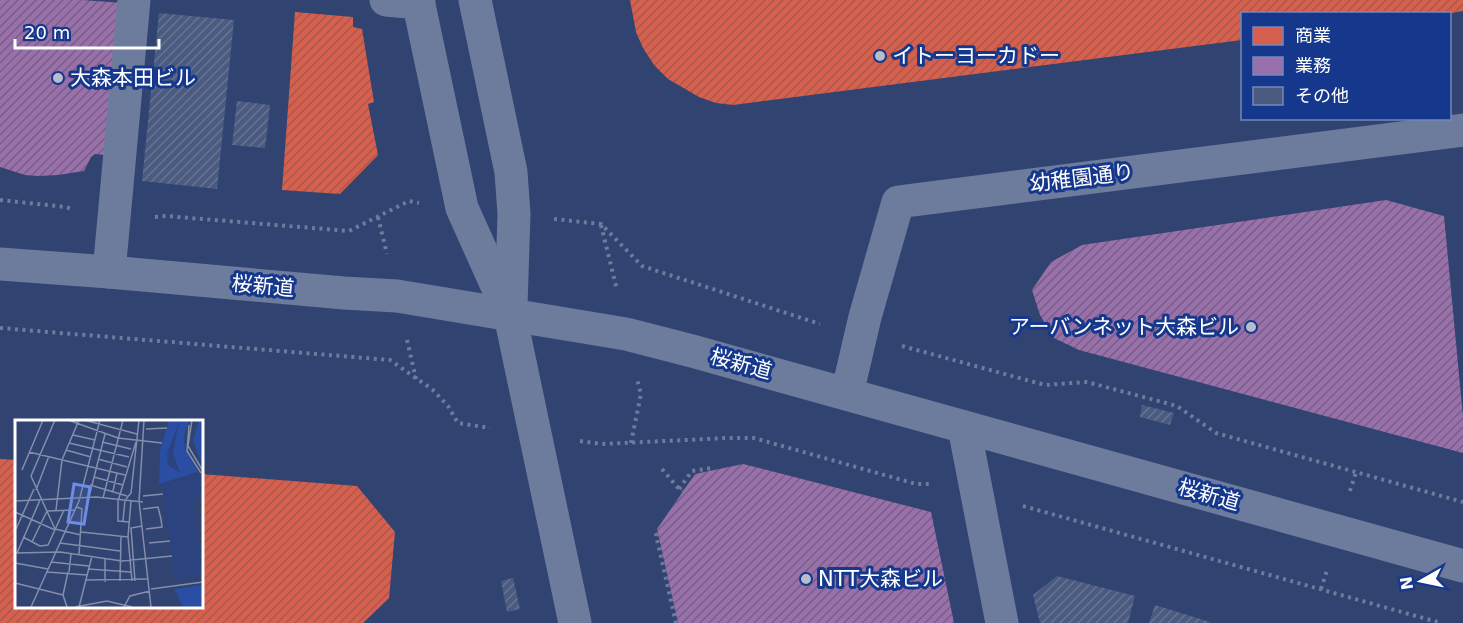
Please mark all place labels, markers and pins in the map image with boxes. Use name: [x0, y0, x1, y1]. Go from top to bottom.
place label: イトーヨーカドー: [892, 44, 1060, 68]
marker: イトーヨーカドー: [873, 49, 887, 63]
place label: 大森本田ビル: [70, 66, 196, 90]
marker: 大森本田ビル: [51, 71, 65, 85]
place label: アーバンネット大森ビル: [1009, 315, 1239, 339]
marker: アーバンネット大森ビル: [1244, 320, 1258, 334]
place label: NTT大森ビル: [818, 567, 943, 591]
marker: NTT大森ビル: [799, 572, 813, 586]

